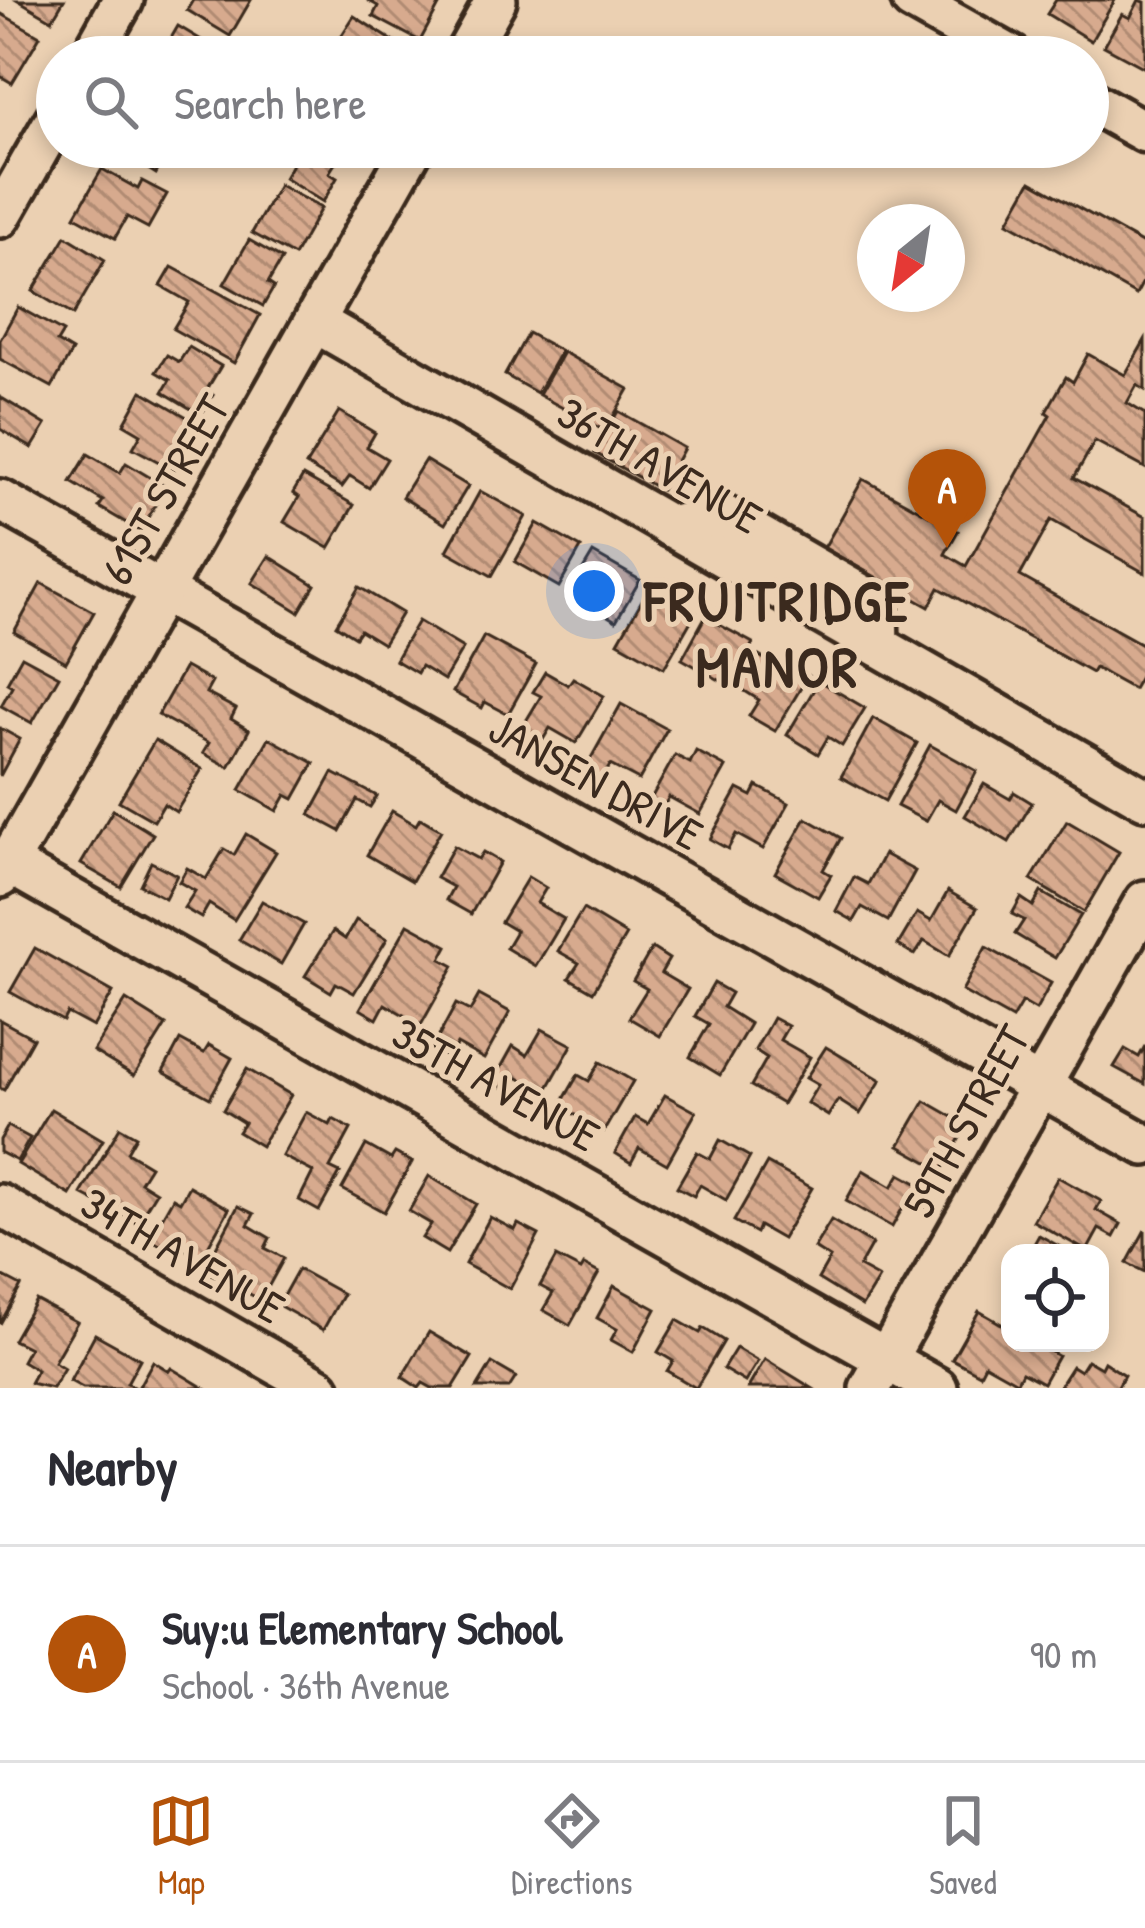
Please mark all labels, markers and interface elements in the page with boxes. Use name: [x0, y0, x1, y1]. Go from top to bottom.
search box: [36, 36, 1109, 168]
icon: search: [78, 69, 144, 135]
text: Search here: [174, 72, 366, 133]
north arrow: [857, 204, 965, 312]
street label: 61ST STREET: [86, 382, 244, 595]
street label: 36TH AVENUE: [547, 382, 774, 548]
pin: A: [908, 449, 986, 548]
your location: [564, 561, 624, 621]
district label: FRUITRIDGE MANOR: [643, 562, 912, 705]
street label: JANSEN DRIVE: [479, 697, 714, 864]
street label: 35TH AVENUE: [382, 1002, 611, 1165]
street label: 59TH STREET: [888, 1013, 1044, 1228]
street label: 34TH AVENUE: [70, 1172, 296, 1337]
map controls: [1001, 1244, 1109, 1352]
button: locate: [1001, 1244, 1109, 1352]
text: Nearby: [48, 1432, 178, 1501]
text: Suy:u Elementary School: [162, 1597, 562, 1658]
text: A: [77, 1627, 97, 1680]
text: 90 m: [1030, 1627, 1097, 1680]
text: School · 36th Avenue: [162, 1658, 450, 1711]
tab: Map: [148, 1788, 214, 1904]
tab: Directions: [511, 1788, 633, 1904]
tab: Saved: [929, 1788, 997, 1904]

